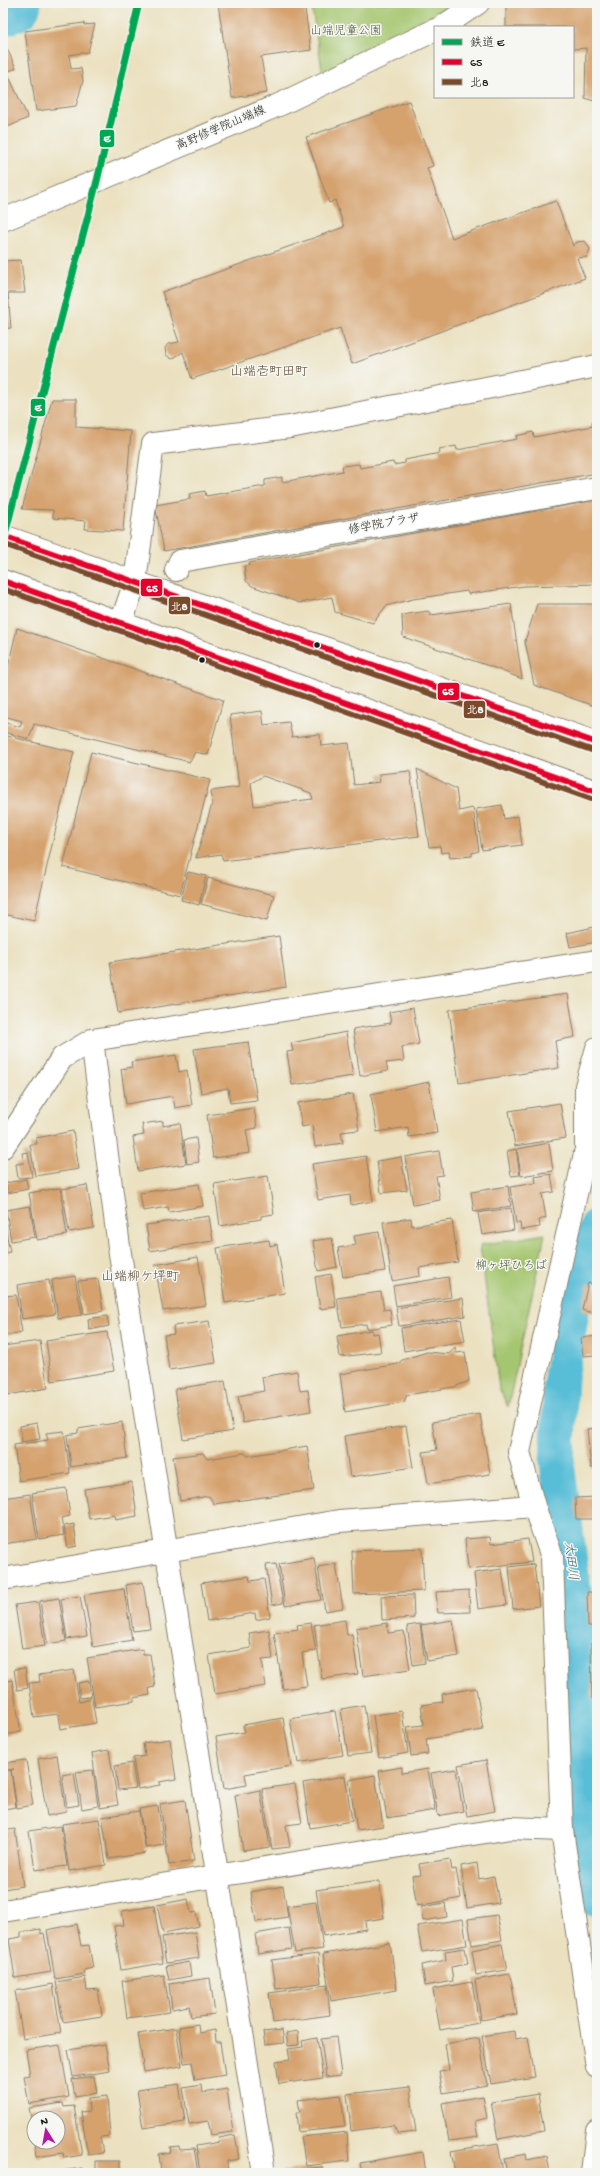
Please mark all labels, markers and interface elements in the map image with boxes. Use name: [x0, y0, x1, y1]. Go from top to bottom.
park label: 山端児童公園: [310, 24, 382, 39]
legend: [434, 26, 574, 98]
text: 鉄道 E: [470, 36, 505, 51]
text: 65: [470, 57, 482, 71]
text: 北8: [470, 77, 489, 91]
street label: 高野修学院山端線: [174, 103, 268, 154]
line badge: E: [99, 129, 115, 148]
text: E: [103, 134, 112, 146]
district label: 山端壱町田町: [230, 365, 308, 380]
line badge: E: [30, 398, 46, 417]
text: E: [34, 403, 43, 415]
street label: 修学院プラザ: [347, 511, 421, 538]
line badge: 65: [140, 578, 163, 597]
text: 65: [146, 584, 158, 596]
line badge: 北8: [168, 596, 191, 615]
text: 北8: [170, 602, 188, 614]
unlabelled marker: [312, 640, 322, 650]
unlabelled marker: [197, 655, 207, 665]
line badge: 65: [437, 682, 460, 701]
text: 65: [442, 687, 454, 699]
line badge: 北8: [463, 700, 486, 719]
text: 北8: [466, 705, 484, 717]
park label: 柳ヶ坪ひろば: [475, 1259, 547, 1274]
district label: 山端柳ケ坪町: [101, 1270, 179, 1285]
water label: 太田川: [560, 1541, 581, 1581]
north arrow: [26, 2110, 66, 2150]
text: N: [40, 2116, 49, 2129]

